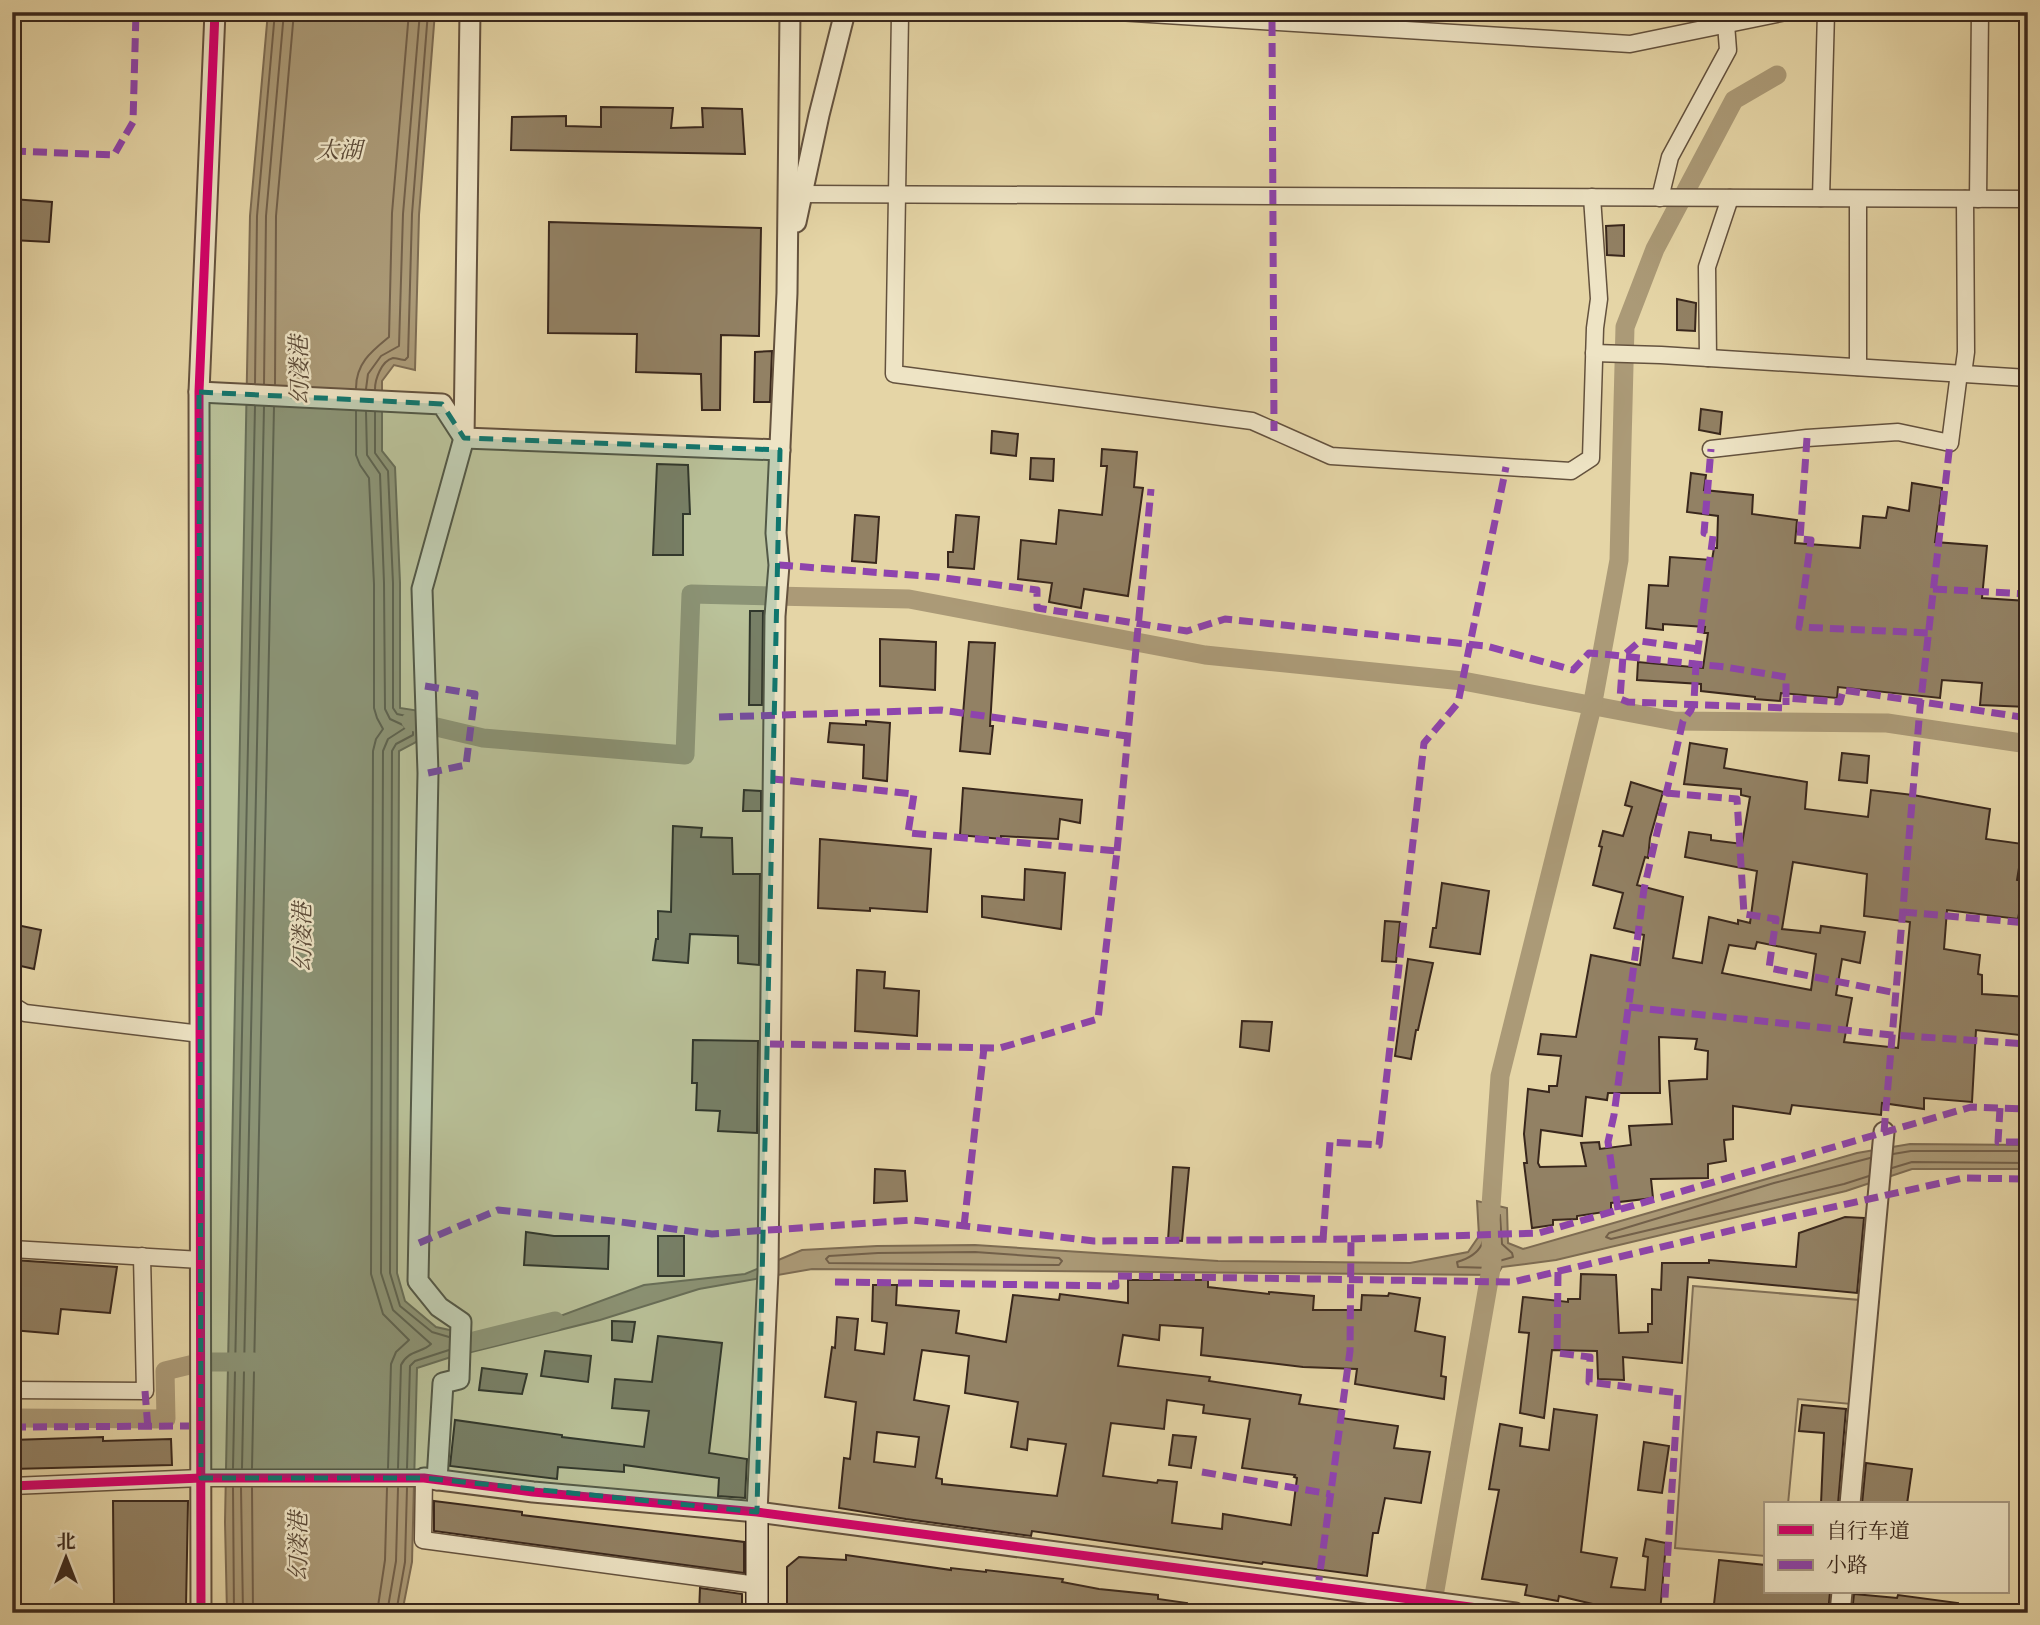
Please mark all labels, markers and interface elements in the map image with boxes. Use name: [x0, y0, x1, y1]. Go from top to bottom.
water label: 太湖: [316, 136, 366, 168]
water label: 幻溇港: [284, 332, 318, 405]
water label: 幻溇港: [288, 900, 320, 972]
legend: [1764, 1502, 2008, 1594]
water label: 幻溇港: [284, 1509, 316, 1581]
text: 自行车道: [1826, 1518, 1910, 1547]
north arrow: [32, 1524, 102, 1594]
text: 北: [56, 1530, 76, 1556]
text: 小路: [1826, 1552, 1868, 1581]

